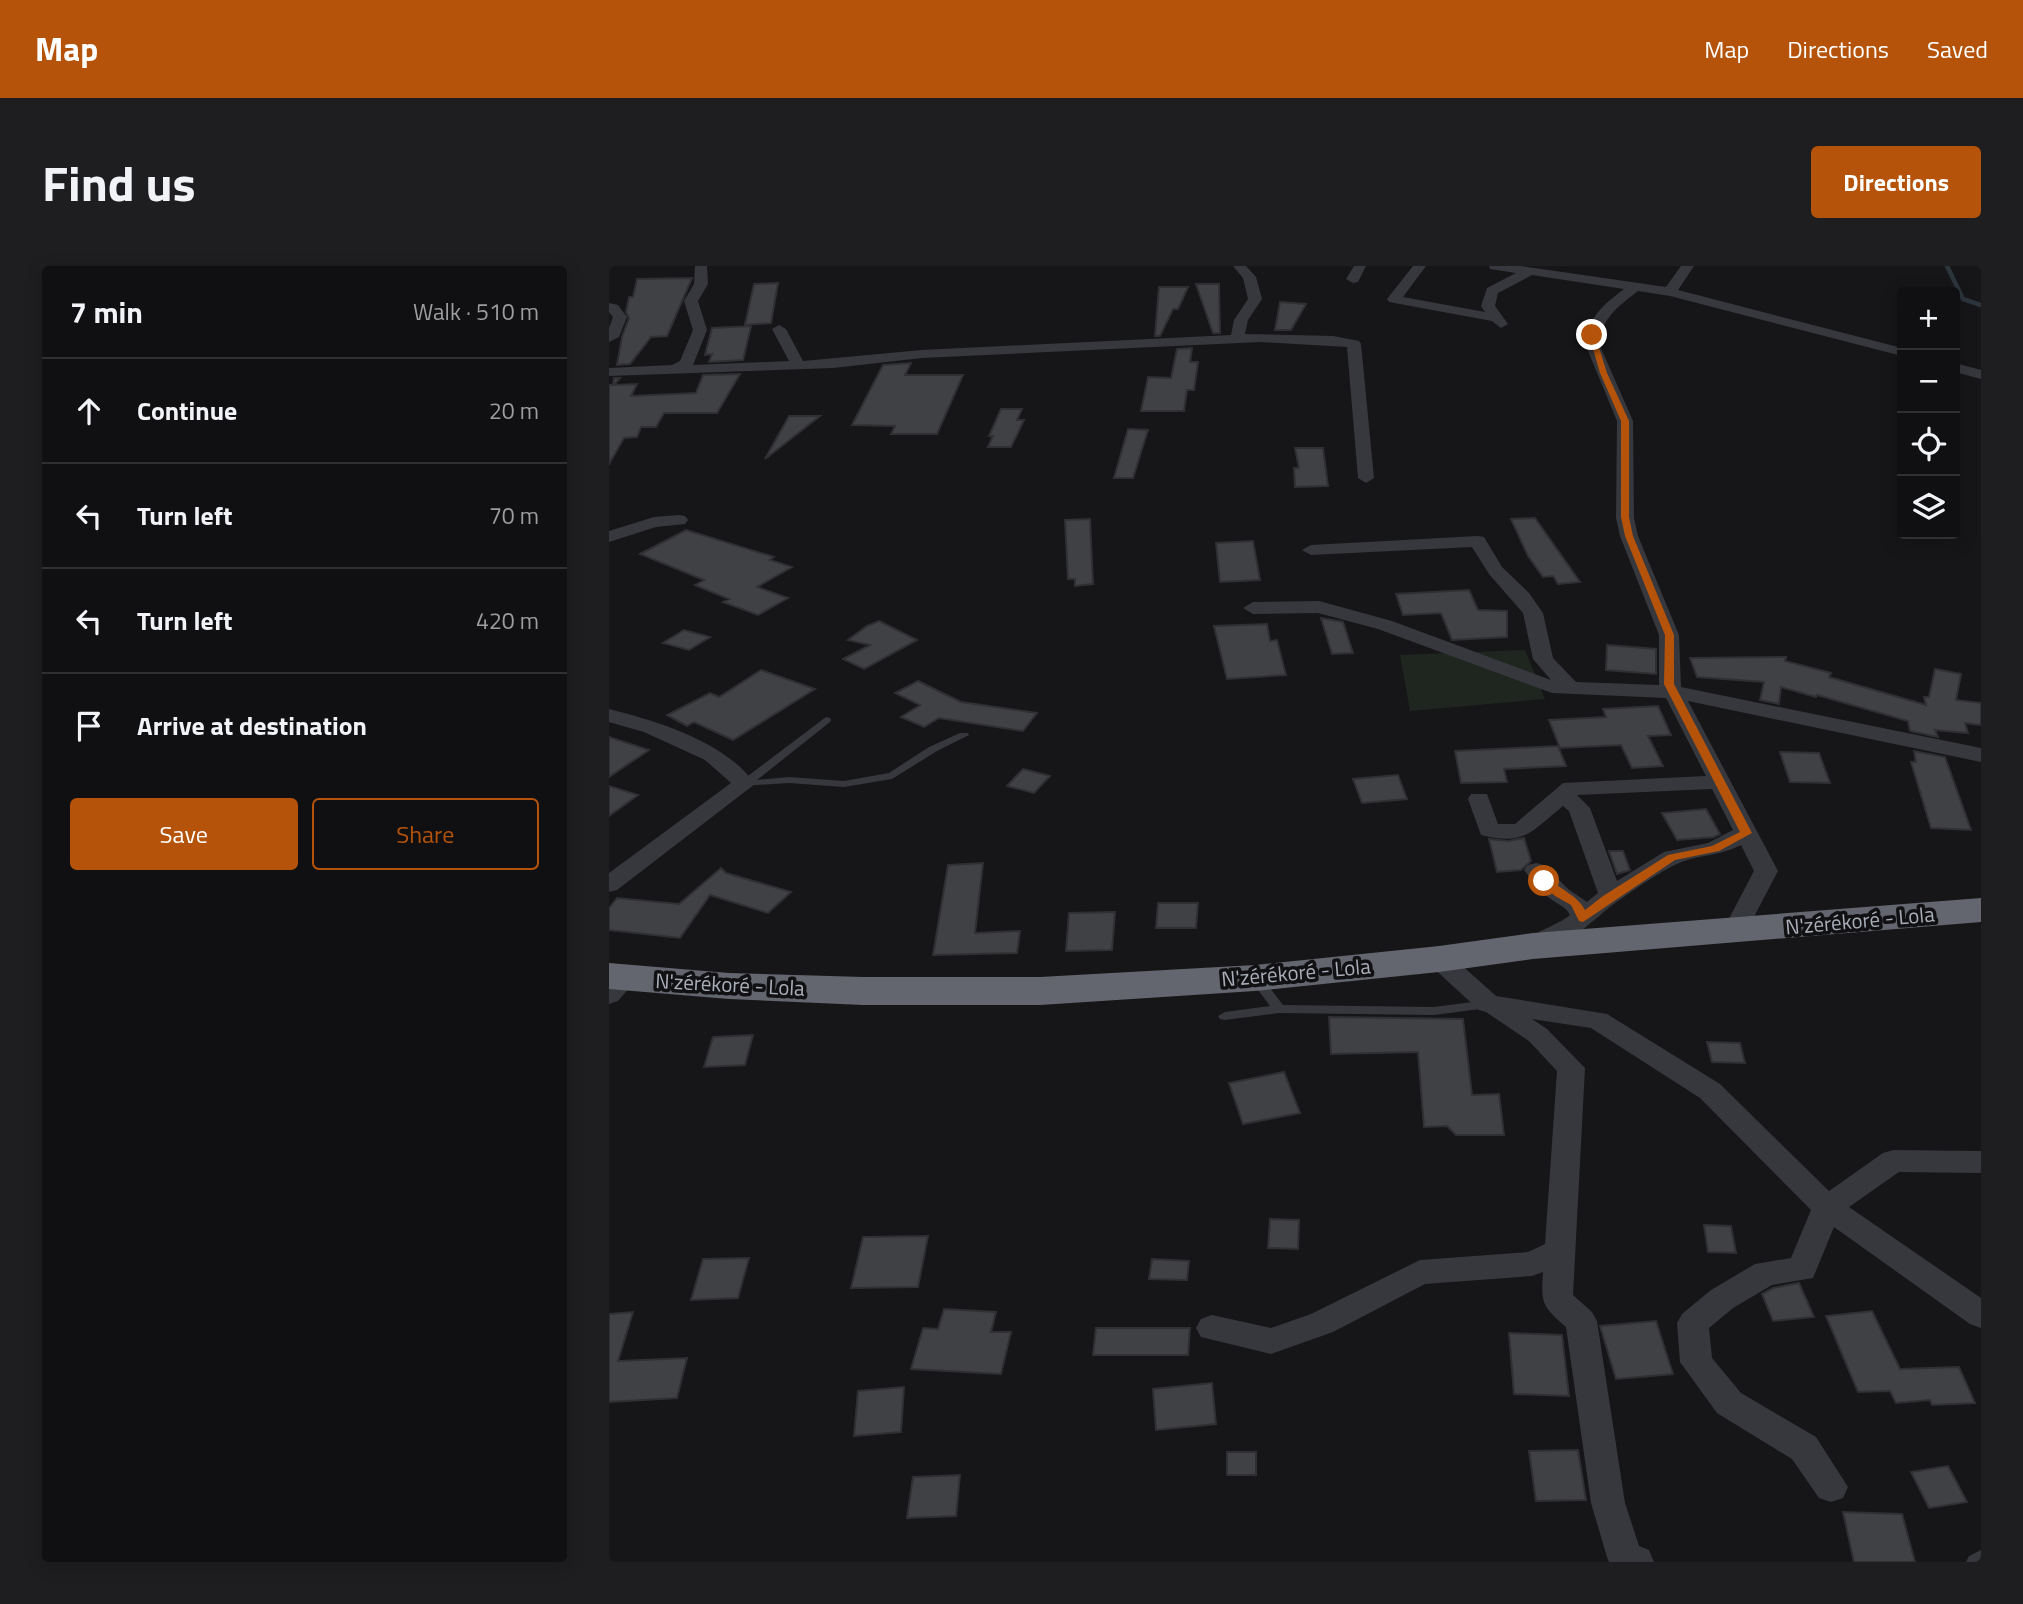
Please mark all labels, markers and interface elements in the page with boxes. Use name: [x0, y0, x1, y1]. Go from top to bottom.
text: Map: [35, 24, 98, 74]
text: Map: [1704, 31, 1749, 67]
text: Directions: [1787, 31, 1889, 67]
text: Saved: [1927, 31, 1988, 67]
text: Find us: [42, 145, 196, 220]
button: Directions: [1811, 146, 1981, 218]
map controls: [1897, 287, 1960, 539]
button: +: [1897, 287, 1960, 350]
text: 7 min: [70, 289, 143, 335]
text: Walk · 510 m: [413, 294, 539, 329]
route end: [1576, 319, 1607, 350]
button: −: [1897, 350, 1960, 413]
text: Continue: [137, 391, 237, 430]
icon: ahead: [70, 392, 108, 430]
text: 20 m: [489, 393, 539, 428]
button: locate: [1897, 413, 1960, 476]
button: layers: [1897, 476, 1960, 539]
text: Turn left: [137, 496, 232, 535]
icon: left: [70, 497, 108, 535]
text: 70 m: [489, 498, 539, 533]
text: Turn left: [137, 601, 232, 640]
icon: left: [70, 602, 108, 640]
text: 420 m: [476, 603, 539, 638]
text: Arrive at destination: [137, 706, 367, 745]
icon: arrive: [70, 707, 108, 745]
button: Save: [70, 798, 298, 870]
button: Share: [312, 798, 539, 870]
route start: [1528, 865, 1559, 896]
street label: N'zérékoré - Lola: [1784, 897, 1936, 942]
street label: N'zérékoré - Lola: [1220, 949, 1372, 994]
street label: N'zérékoré - Lola: [654, 964, 806, 1004]

